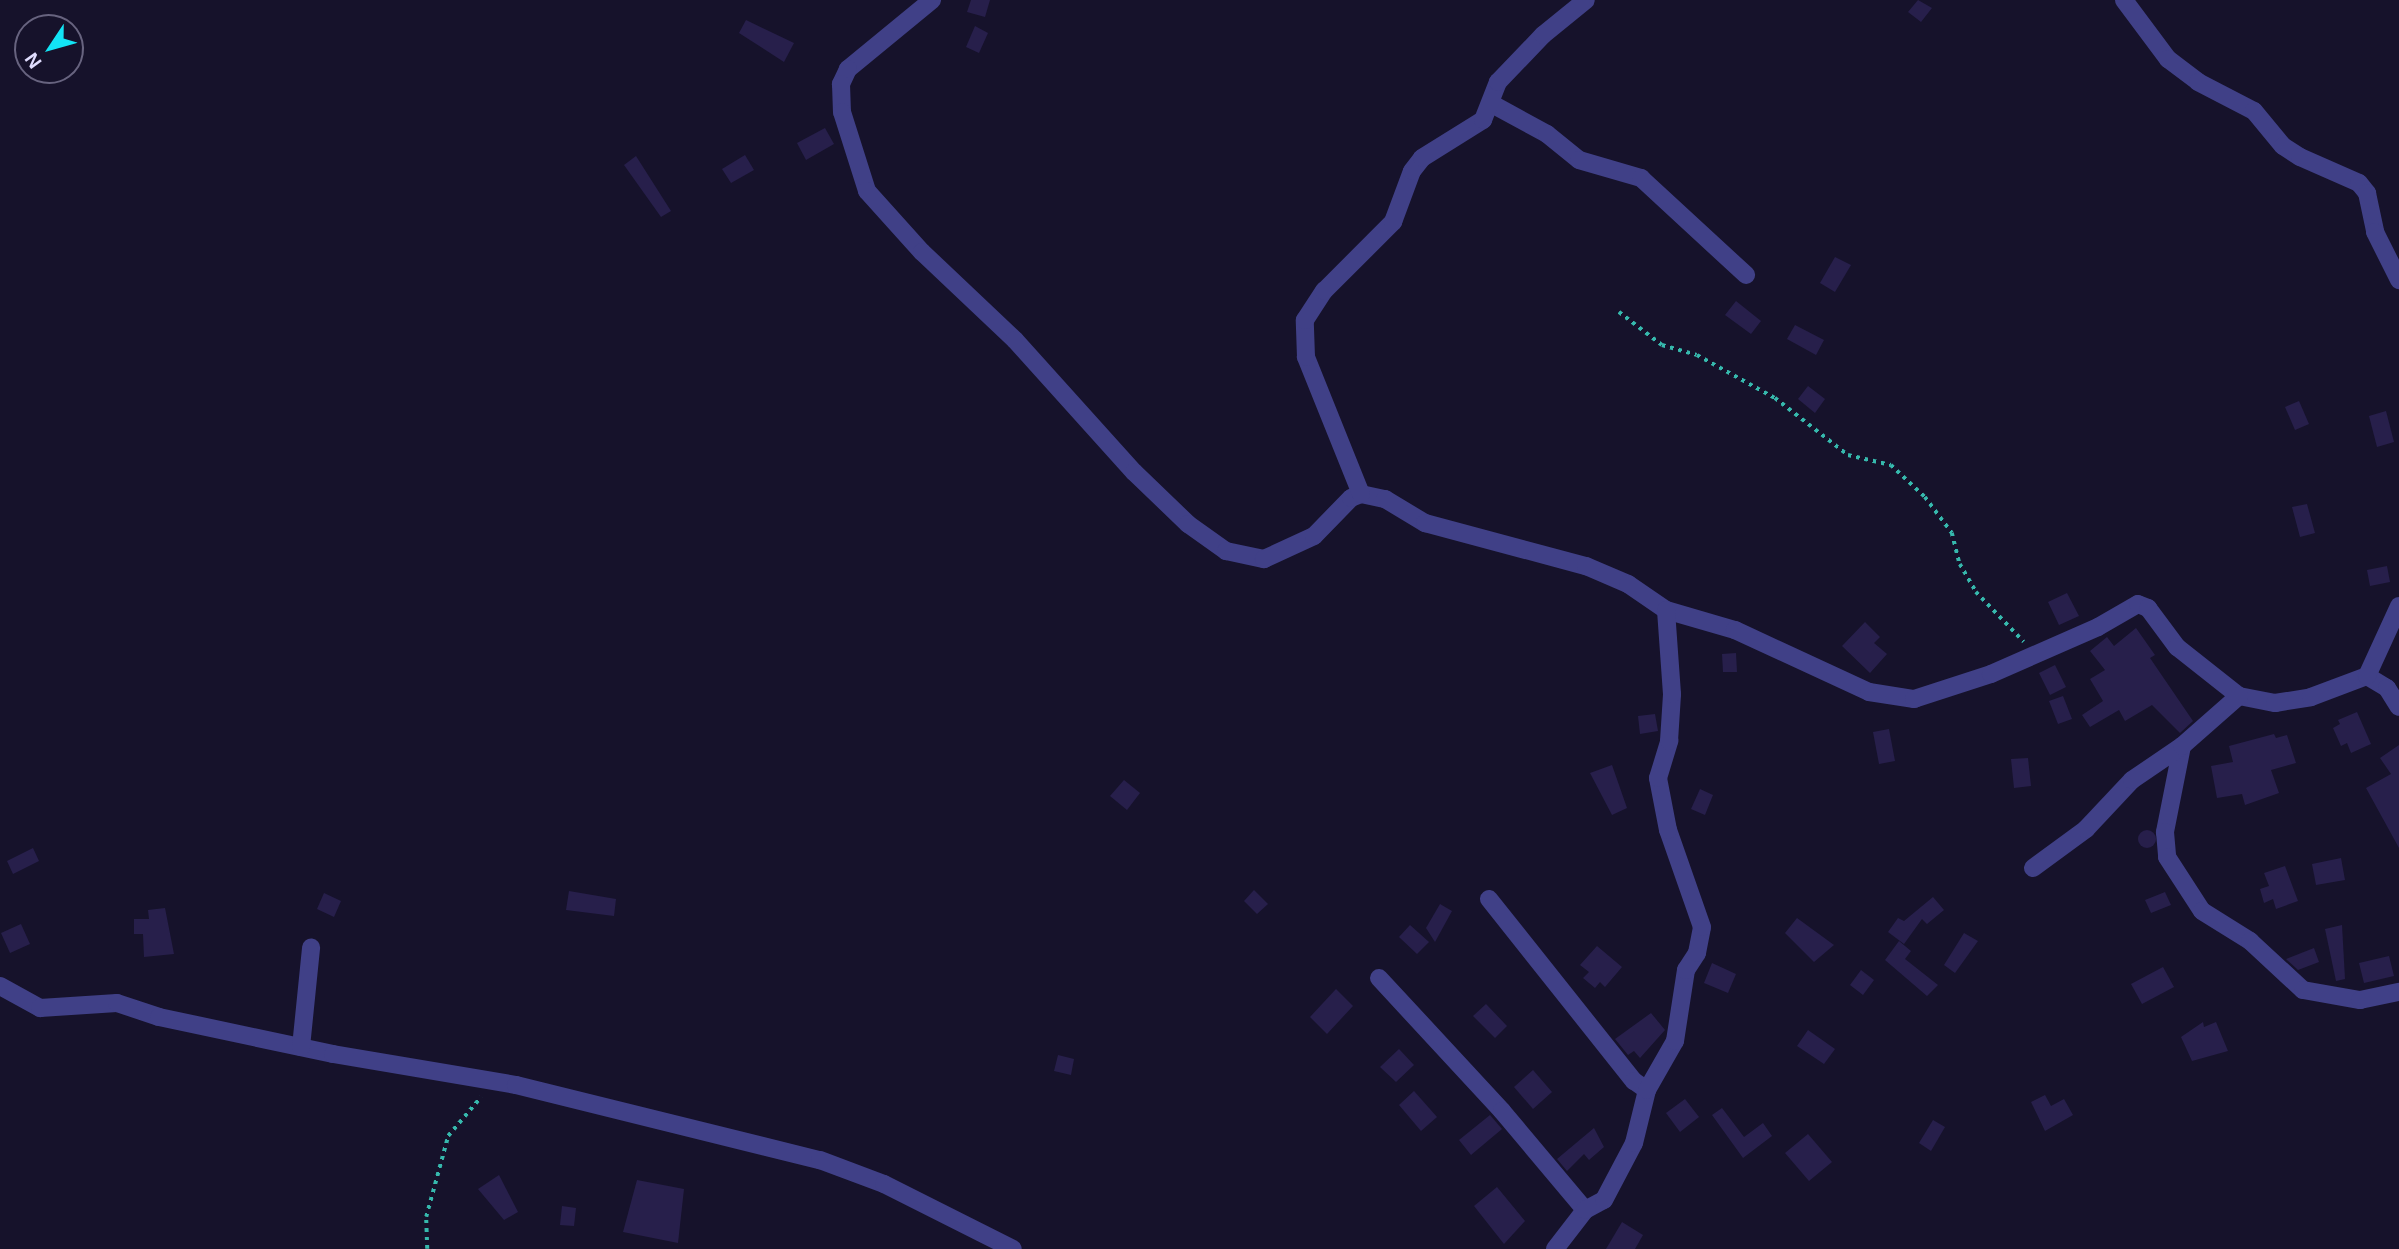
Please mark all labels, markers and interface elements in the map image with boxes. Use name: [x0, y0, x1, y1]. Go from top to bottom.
north arrow: [14, 14, 84, 84]
text: N: [21, 49, 46, 72]

